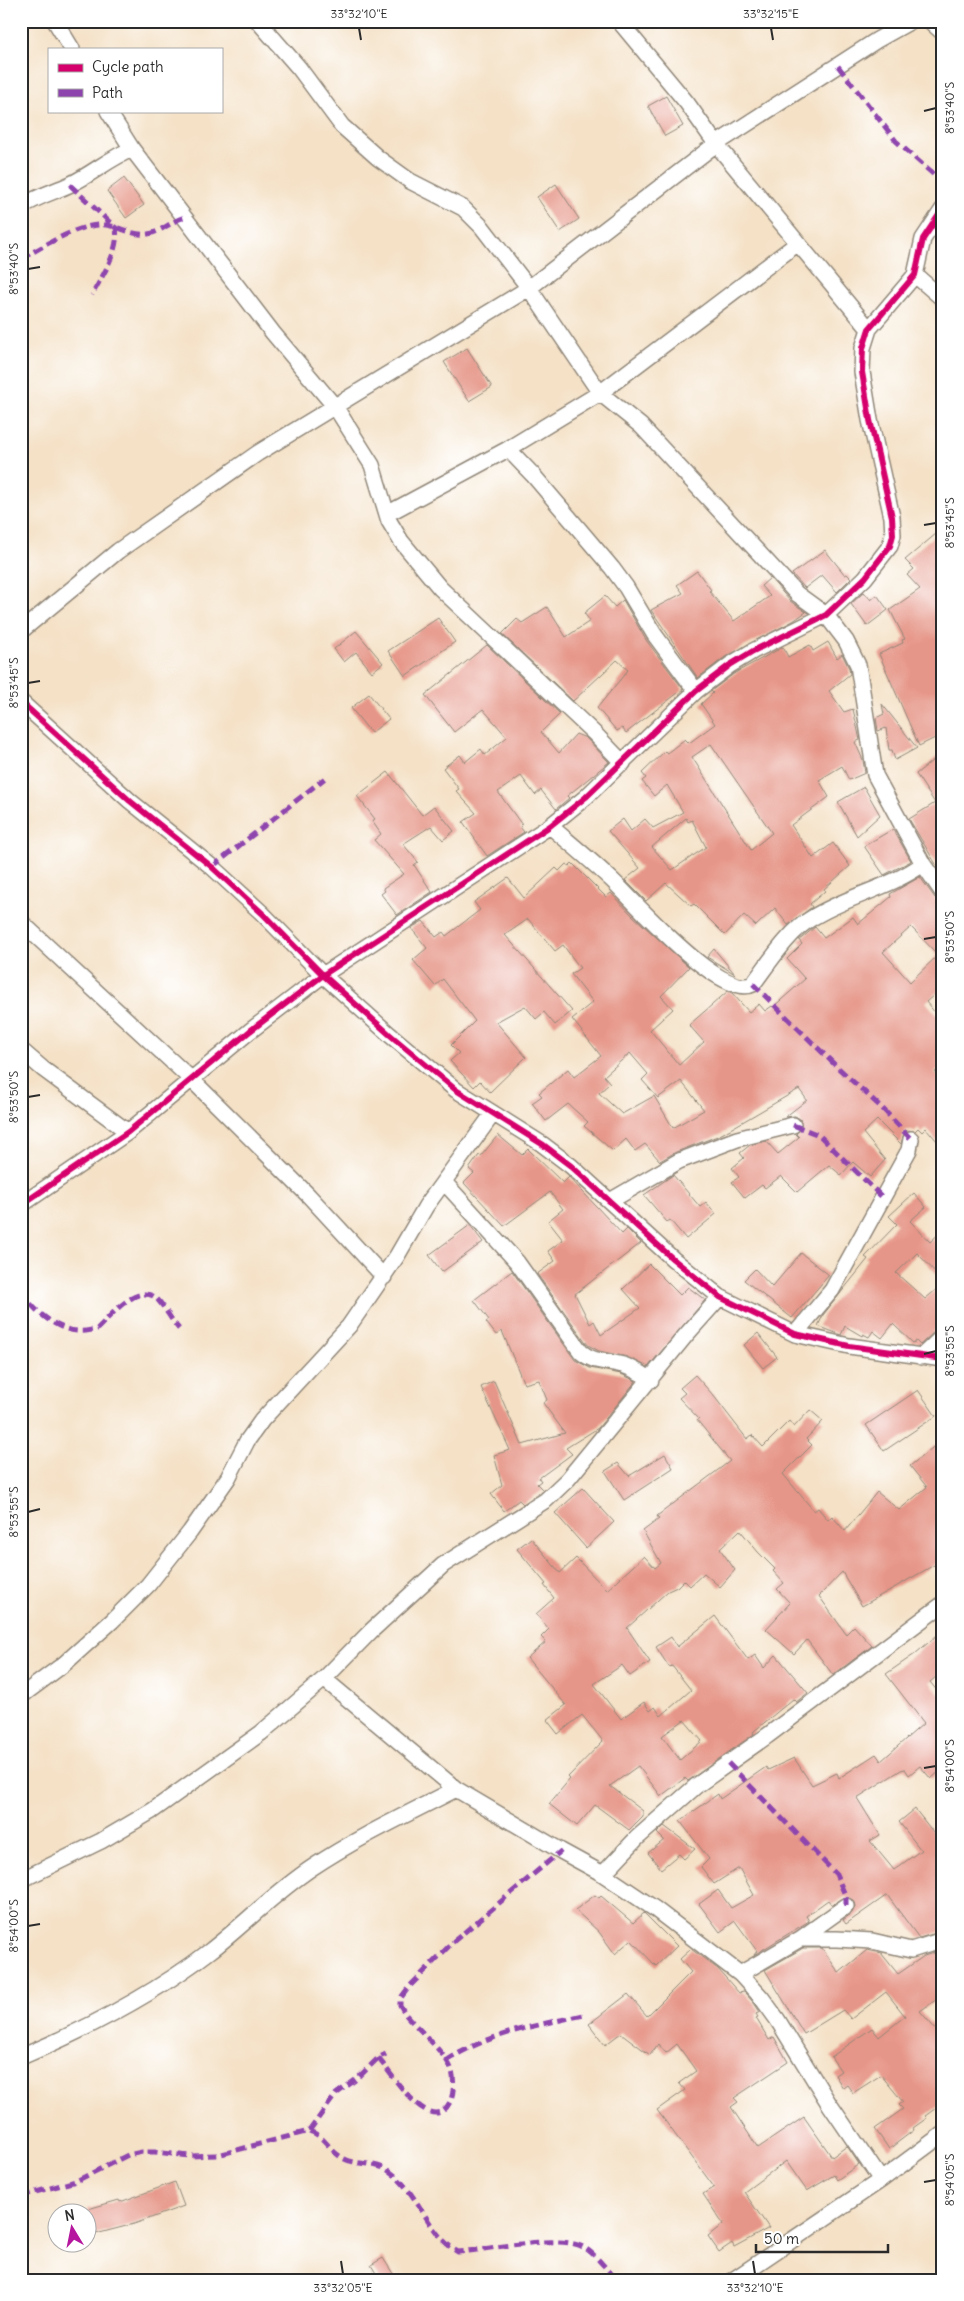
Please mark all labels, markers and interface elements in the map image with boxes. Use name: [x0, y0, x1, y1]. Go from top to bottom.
text: 33°32'10"E: [330, 6, 388, 21]
text: 33°32'15"E: [743, 6, 799, 21]
legend: [48, 48, 222, 112]
text: Cycle path: [92, 57, 164, 76]
text: 8°53'40"S: [942, 82, 957, 134]
text: Path: [92, 83, 123, 102]
text: 8°53'40"S: [6, 243, 21, 295]
text: 8°53'45"S: [942, 497, 957, 549]
text: 8°53'45"S: [6, 657, 21, 709]
text: 8°53'50"S: [942, 910, 957, 963]
text: 8°53'50"S: [6, 1070, 21, 1123]
text: 8°53'55"S: [942, 1325, 957, 1377]
text: 8°53'55"S: [6, 1486, 21, 1538]
text: 8°54'00"S: [942, 1739, 957, 1793]
text: 8°54'00"S: [6, 1899, 21, 1953]
text: 8°54'05"S: [942, 2153, 957, 2206]
north arrow: [48, 2204, 98, 2254]
text: N: [63, 2205, 76, 2225]
scale bar: [756, 2221, 889, 2253]
text: 50 m: [764, 2229, 799, 2248]
text: 33°32'05"E: [313, 2280, 373, 2295]
text: 33°32'10"E: [726, 2280, 784, 2295]

